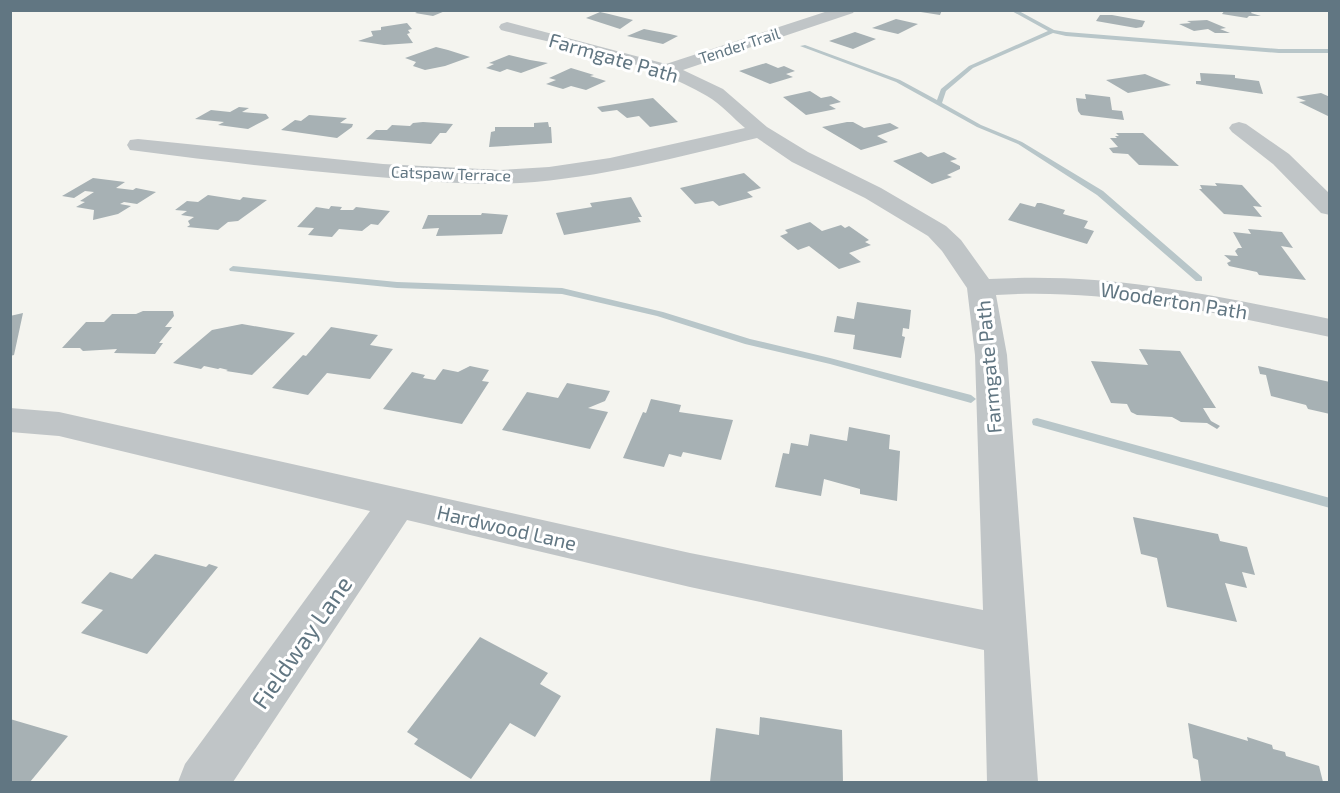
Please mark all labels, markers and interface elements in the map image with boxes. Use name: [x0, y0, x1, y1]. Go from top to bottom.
street label: Tender Trail: [696, 23, 782, 67]
street label: Farmgate Path: [546, 27, 682, 87]
street label: Catspaw Terrace: [391, 161, 511, 185]
street label: Wooderton Path: [1099, 277, 1249, 323]
street label: Farmgate Path: [970, 299, 1006, 435]
street label: Hardwood Lane: [435, 499, 579, 555]
street label: Fieldway Lane: [245, 570, 357, 714]

